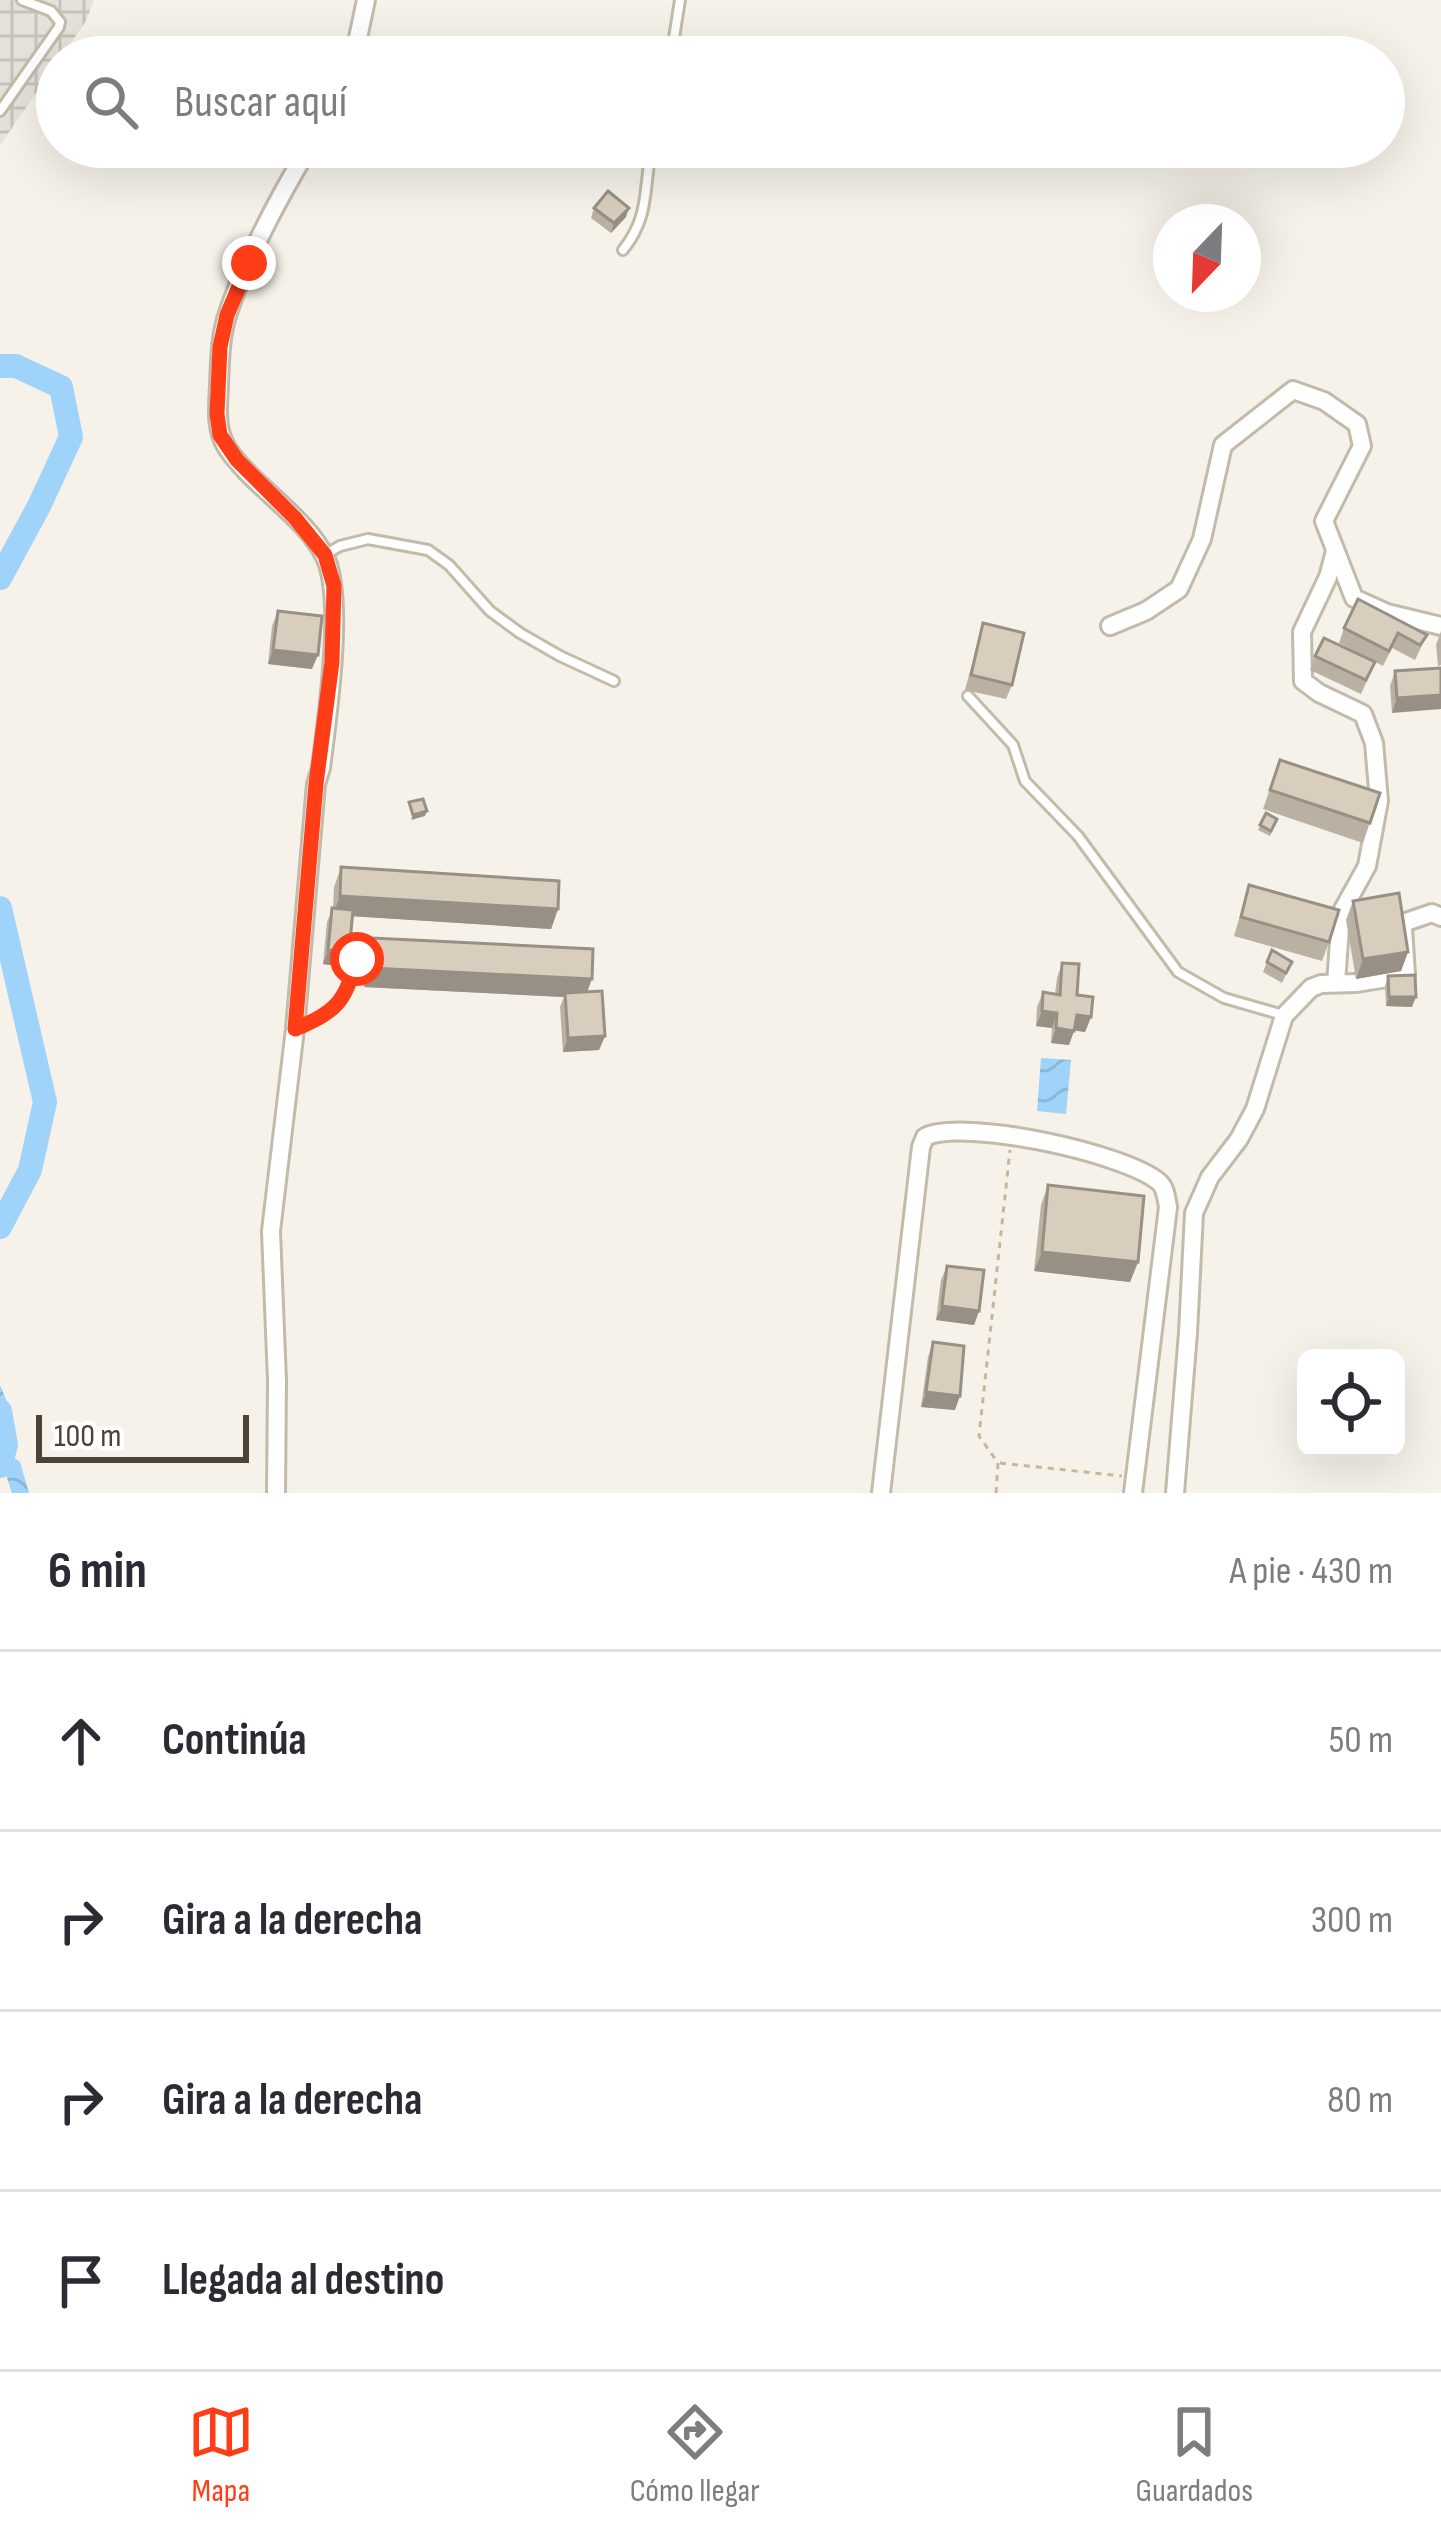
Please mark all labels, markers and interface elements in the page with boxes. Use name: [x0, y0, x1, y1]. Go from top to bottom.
search box: [36, 36, 1405, 168]
icon: search: [78, 69, 144, 135]
text: Buscar aquí: [174, 75, 347, 130]
north arrow: [1153, 204, 1261, 312]
route end: [222, 236, 276, 290]
route start: [330, 932, 384, 986]
map controls: [1297, 1349, 1405, 1457]
button: locate: [1297, 1349, 1405, 1457]
scale bar: [36, 1409, 249, 1462]
text: 100 m: [54, 1416, 121, 1456]
text: 6 min: [48, 1541, 147, 1602]
text: A pie · 430 m: [1229, 1548, 1393, 1595]
icon: ahead: [48, 1708, 114, 1774]
text: Continúa: [162, 1713, 307, 1768]
text: 50 m: [1329, 1717, 1393, 1764]
icon: right: [48, 1888, 114, 1954]
text: Gira a la derecha: [162, 1893, 422, 1948]
text: 300 m: [1311, 1897, 1393, 1944]
icon: right: [48, 2068, 114, 2134]
text: Gira a la derecha: [162, 2073, 422, 2128]
text: 80 m: [1327, 2077, 1393, 2124]
icon: arrive: [48, 2248, 114, 2314]
text: Llegada al destino: [162, 2253, 444, 2308]
tab: Mapa: [188, 2399, 254, 2511]
tab: Cómo llegar: [630, 2399, 760, 2511]
tab: Guardados: [1135, 2399, 1253, 2511]

